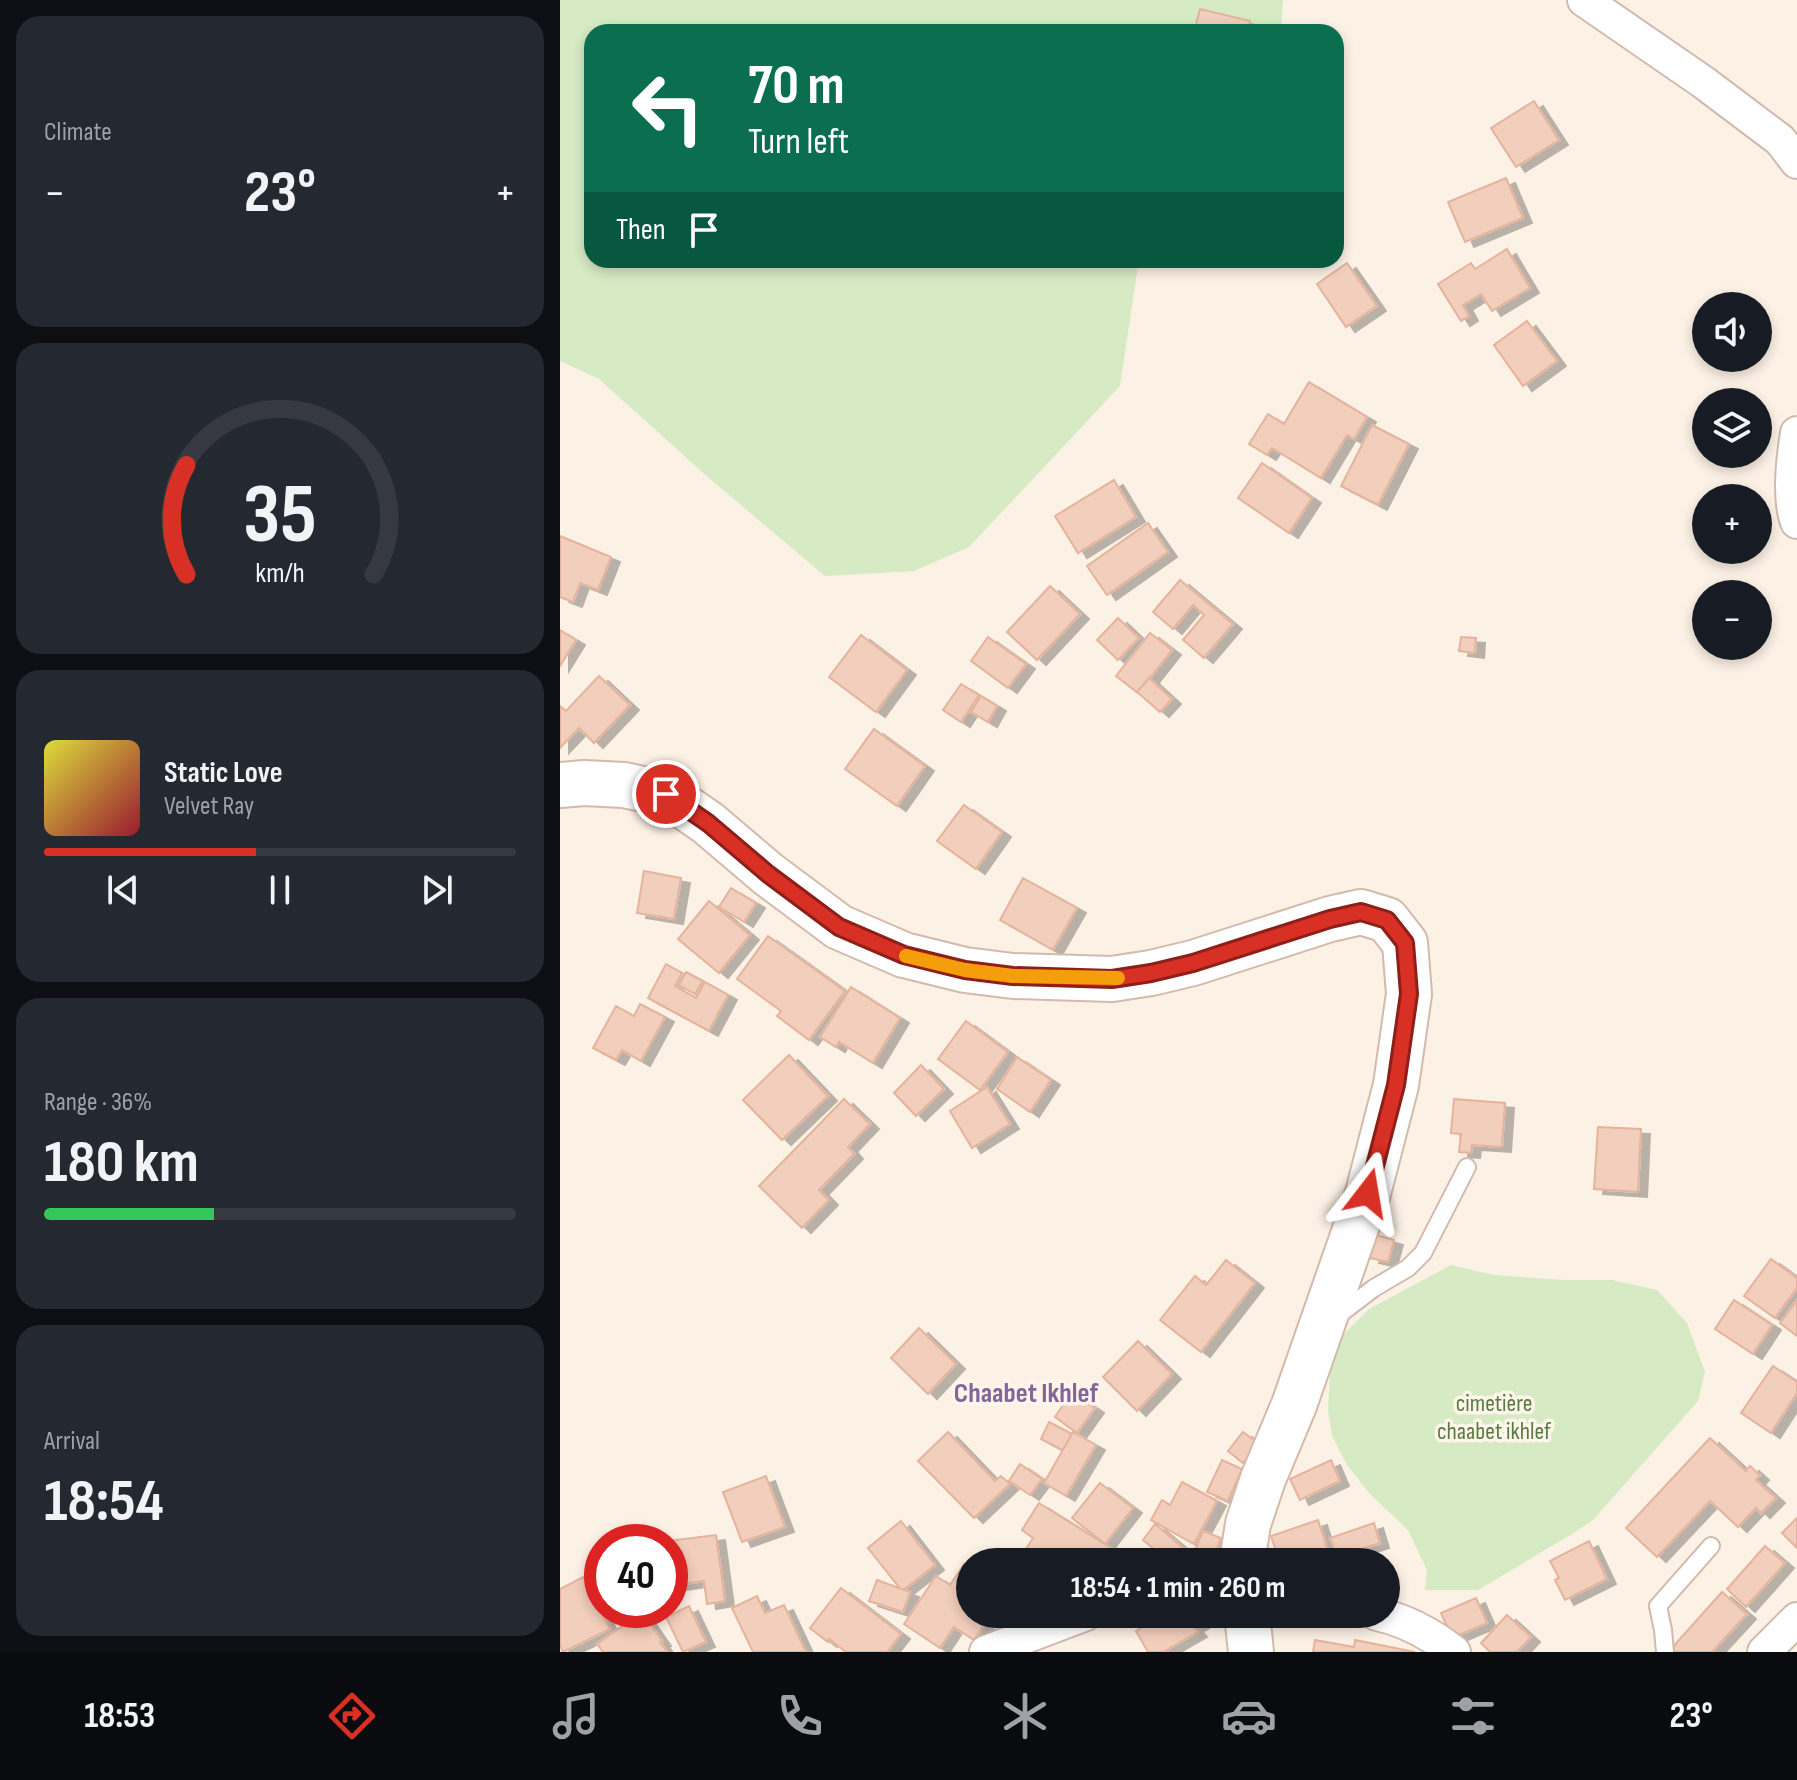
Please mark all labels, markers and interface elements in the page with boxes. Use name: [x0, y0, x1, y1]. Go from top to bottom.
text: 70 m: [748, 53, 845, 120]
icon: left: [616, 56, 720, 160]
text: Climate: [44, 117, 112, 148]
text: Turn left: [748, 121, 849, 164]
text: 23°: [244, 157, 316, 229]
text: −: [44, 167, 66, 220]
text: +: [494, 167, 516, 220]
icon: arrive: [682, 208, 726, 252]
text: Then: [616, 212, 666, 248]
map controls: [1692, 292, 1772, 660]
button: sound: [1692, 292, 1772, 372]
button: layers: [1692, 388, 1772, 468]
text: 35: [243, 465, 317, 565]
button: +: [1692, 484, 1772, 564]
text: km/h: [255, 556, 305, 591]
button: −: [1692, 580, 1772, 660]
text: Static Love: [164, 755, 283, 791]
pin: [632, 760, 700, 828]
icon: arrive: [644, 772, 688, 816]
text: Velvet Ray: [164, 791, 254, 822]
icon: previous: [101, 868, 145, 912]
icon: pause: [258, 868, 302, 912]
icon: next: [415, 868, 459, 912]
text: Range · 36%: [44, 1087, 152, 1118]
text: 180 km: [44, 1127, 199, 1199]
position arrow: [1326, 1151, 1410, 1235]
district label: Chaabet Ikhlef: [954, 1377, 1098, 1410]
park label: cimetière chaabet ikhlef: [1437, 1389, 1552, 1446]
text: Arrival: [44, 1426, 100, 1457]
text: 18:54: [44, 1466, 164, 1538]
speed limit sign: 40: [584, 1524, 688, 1628]
text: 18:54 · 1 min · 260 m: [1071, 1570, 1285, 1606]
icon: directions: [324, 1688, 380, 1744]
icon: music: [548, 1688, 604, 1744]
icon: phone: [772, 1688, 828, 1744]
icon: climate: [997, 1688, 1053, 1744]
icon: car: [1221, 1688, 1277, 1744]
icon: filters: [1445, 1688, 1501, 1744]
text: 18:53: [84, 1695, 155, 1738]
text: 23°: [1670, 1695, 1713, 1738]

